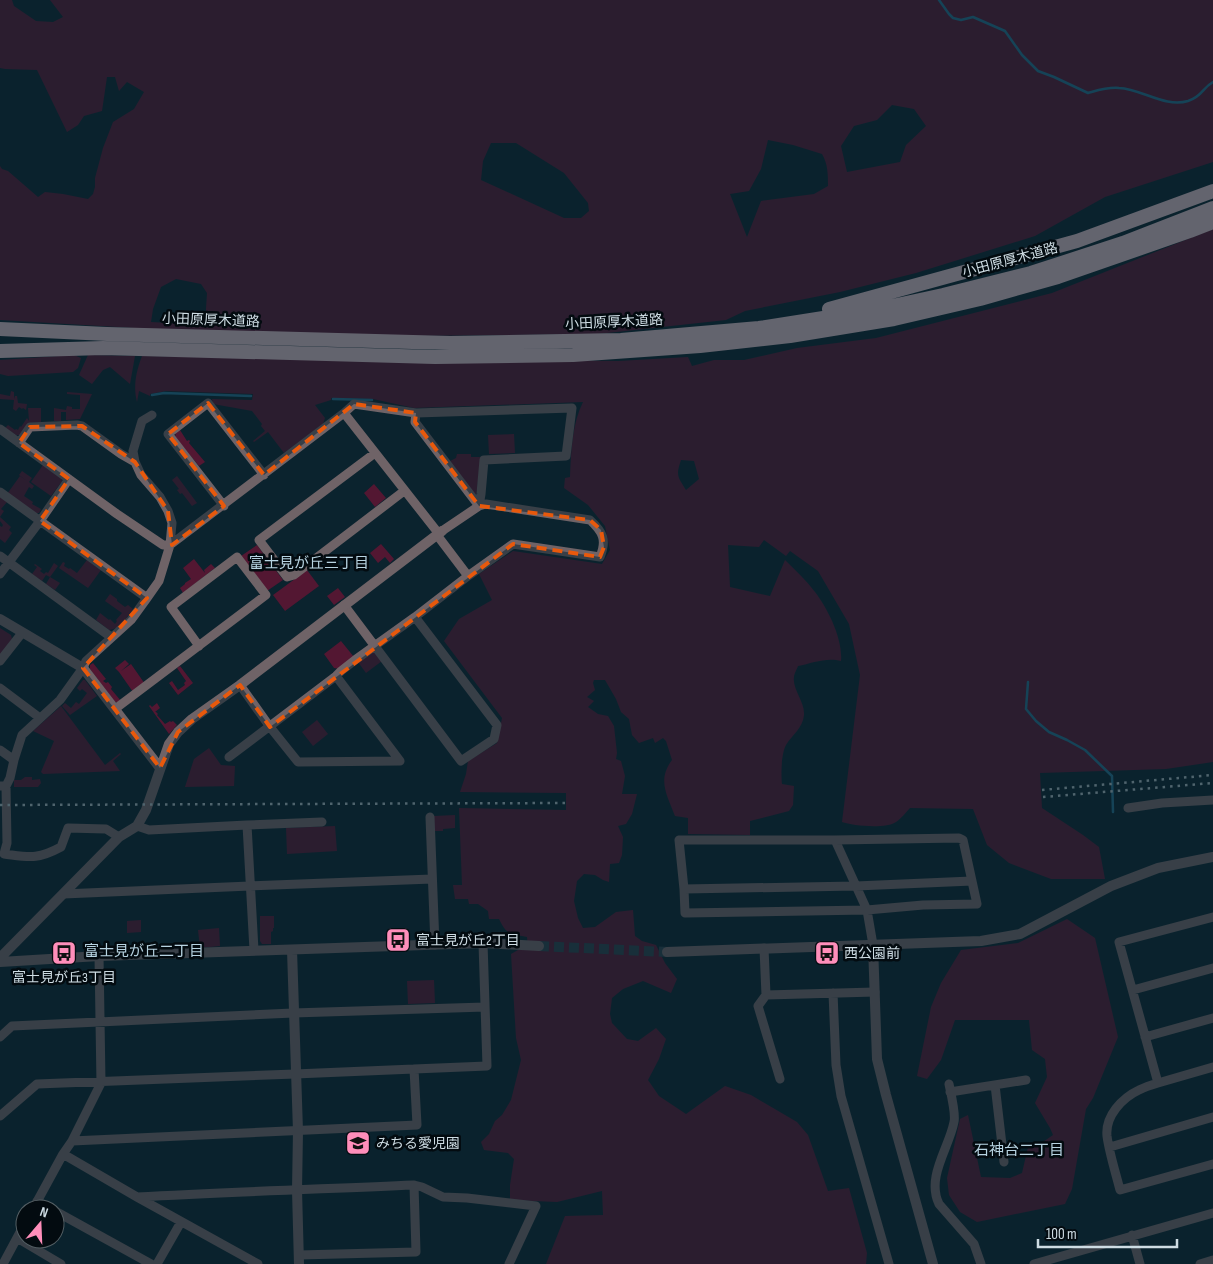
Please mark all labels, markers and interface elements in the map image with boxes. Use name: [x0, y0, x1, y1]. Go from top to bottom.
street label: 小田原厚木道路: [960, 239, 1060, 281]
street label: 小田原厚木道路: [162, 310, 260, 330]
street label: 小田原厚木道路: [565, 311, 663, 333]
district label: 富士見が丘三丁目: [249, 554, 369, 573]
bus stop icon: 富士見が丘2丁目: [385, 927, 411, 953]
place label: 富士見が丘2丁目: [416, 932, 520, 949]
bus stop icon: 富士見が丘3丁目: [51, 940, 77, 966]
bus stop icon: 西公園前: [814, 940, 840, 966]
district label: 富士見が丘二丁目: [84, 942, 204, 961]
place label: 西公園前: [844, 945, 900, 962]
place label: 富士見が丘3丁目: [12, 969, 116, 986]
school or university icon: みちる愛児園: [345, 1130, 371, 1156]
place label: みちる愛児園: [376, 1135, 460, 1152]
district label: 石神台二丁目: [974, 1141, 1064, 1160]
north arrow: [15, 1199, 65, 1249]
text: N: [38, 1203, 50, 1221]
scale bar: [1038, 1216, 1177, 1248]
text: 100 m: [1046, 1225, 1077, 1244]

